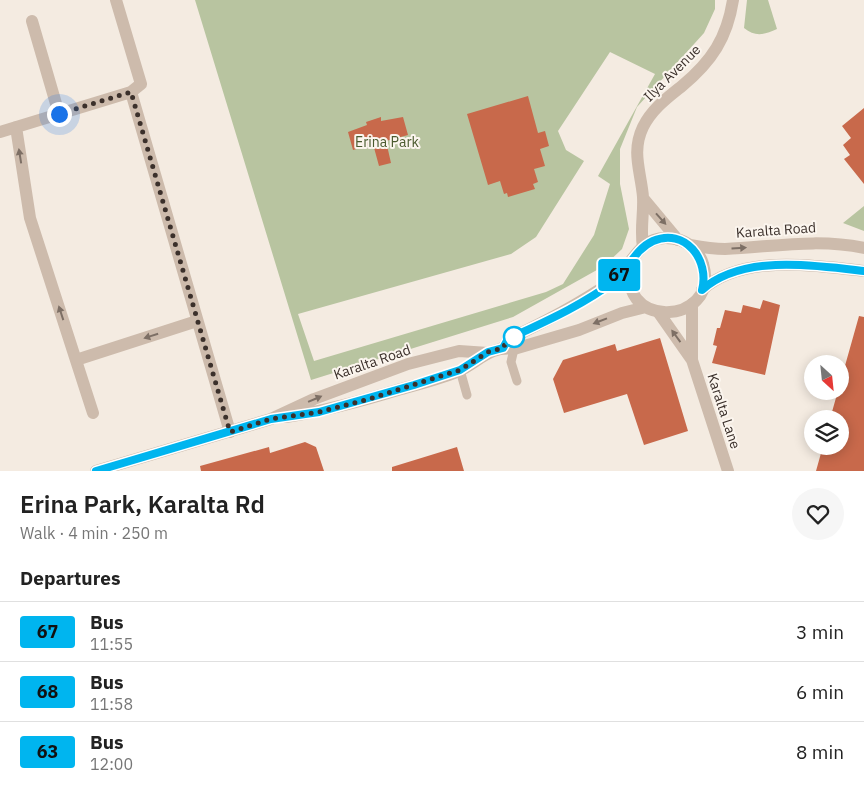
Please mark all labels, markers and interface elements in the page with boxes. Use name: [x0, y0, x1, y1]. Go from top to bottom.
street label: Ilya Avenue: [640, 40, 705, 105]
your location: [47, 102, 72, 127]
park label: Erina Park: [355, 133, 420, 151]
one-way arrow: [16, 148, 24, 164]
one-way arrow: [655, 212, 667, 224]
street label: Karalta Road: [735, 218, 817, 242]
one-way arrow: [731, 243, 747, 251]
line badge: 67: [596, 259, 642, 291]
text: 67: [608, 263, 630, 286]
one-way arrow: [56, 306, 64, 321]
one-way arrow: [593, 318, 607, 326]
unlabelled marker: [503, 326, 525, 348]
one-way arrow: [670, 330, 681, 343]
one-way arrow: [143, 332, 158, 340]
street label: Karalta Road: [331, 340, 413, 384]
north arrow: [804, 355, 849, 400]
map controls: [804, 355, 849, 455]
street label: Karalta Lane: [703, 371, 745, 451]
one-way arrow: [308, 394, 322, 402]
button: layers: [804, 410, 849, 455]
text: Erina Park, Karalta Rd: [20, 488, 265, 520]
button: heart: [792, 488, 844, 540]
text: Walk · 4 min · 250 m: [20, 523, 168, 543]
text: Departures: [20, 566, 120, 590]
text: Bus: [90, 610, 124, 634]
text: 67: [37, 620, 58, 643]
text: 3 min: [796, 620, 844, 644]
text: 11:55: [90, 634, 133, 654]
text: Bus: [90, 670, 124, 694]
text: 68: [37, 680, 58, 703]
text: 6 min: [796, 680, 844, 704]
text: 11:58: [90, 694, 133, 714]
text: Bus: [90, 730, 124, 754]
text: 63: [37, 740, 58, 763]
text: 8 min: [796, 740, 844, 764]
text: 12:00: [90, 754, 133, 774]

